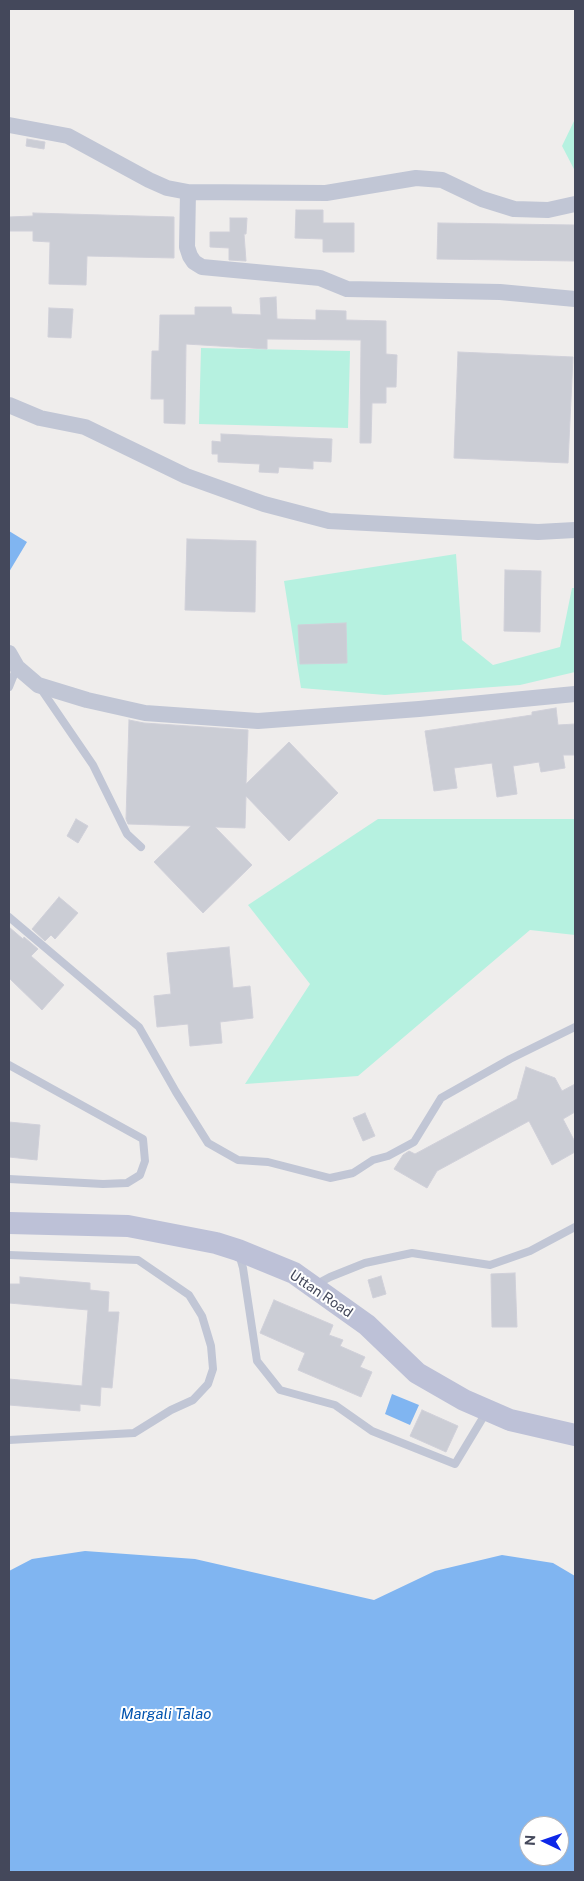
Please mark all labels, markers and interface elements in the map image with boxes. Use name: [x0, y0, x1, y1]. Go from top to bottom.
street label: Uttan Road: [286, 1267, 356, 1321]
water label: Margali Talao: [121, 1705, 211, 1723]
north arrow: [519, 1816, 569, 1866]
text: N: [522, 1834, 538, 1846]

